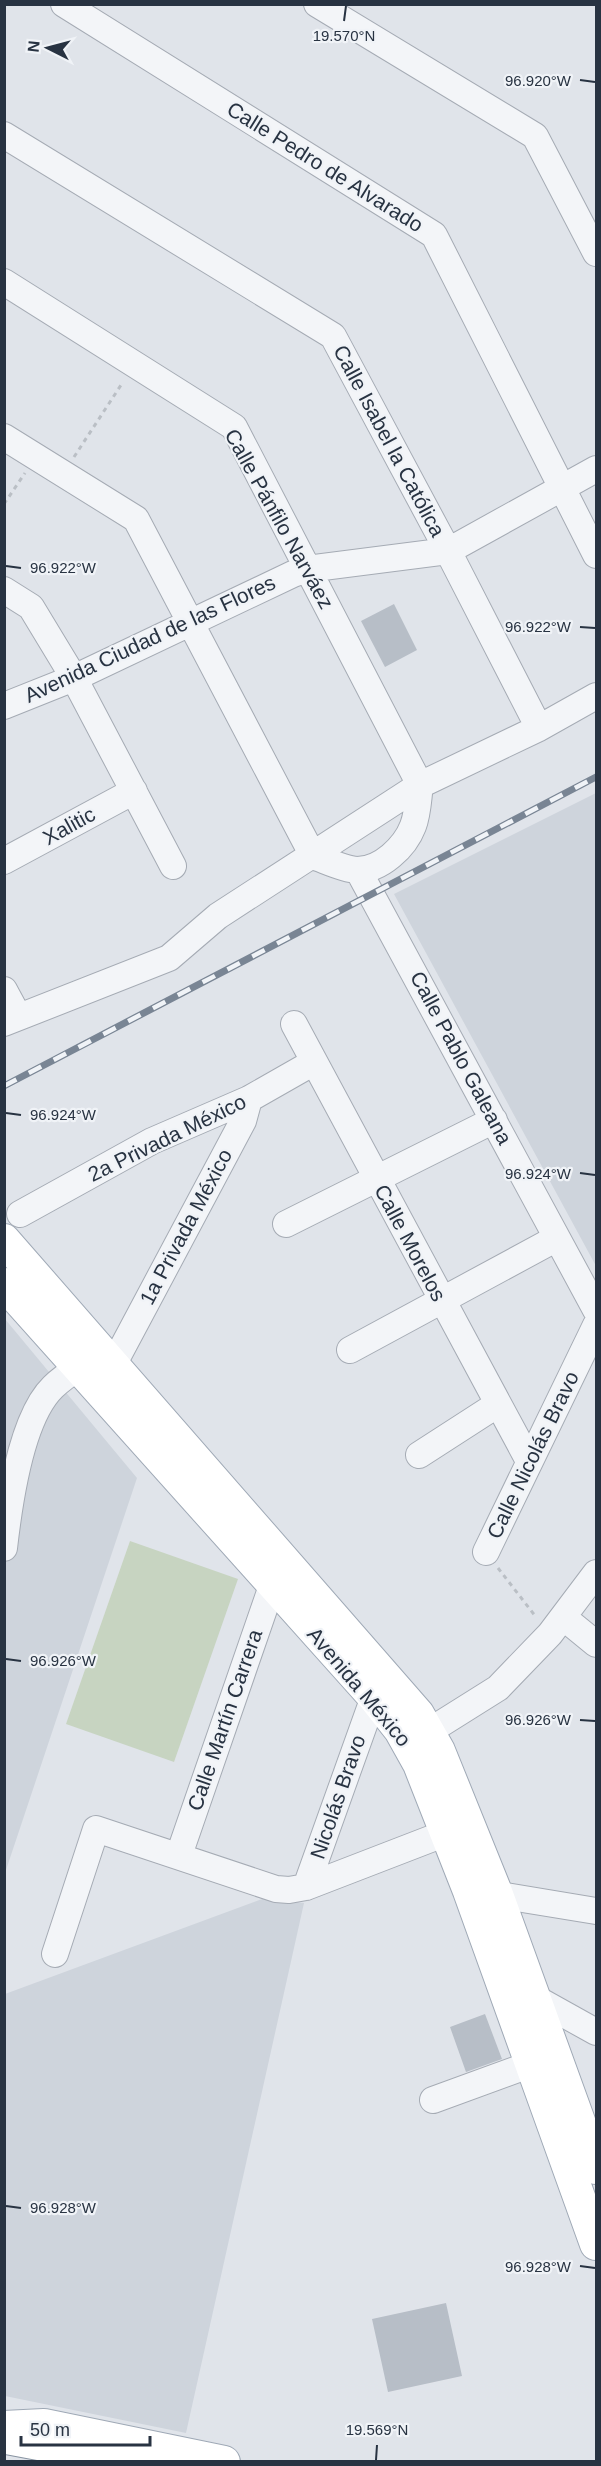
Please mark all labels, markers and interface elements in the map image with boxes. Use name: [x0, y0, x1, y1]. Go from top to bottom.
north arrow: [18, 18, 78, 78]
text: 19.570°N: [313, 27, 375, 44]
text: N: [25, 40, 43, 53]
text: 96.920°W: [505, 72, 572, 89]
street label: Calle Pedro de Alvarado: [223, 97, 427, 236]
street label: Calle Isabel la Católica: [329, 341, 450, 541]
street label: Calle Pánfilo Narváez: [220, 425, 338, 613]
text: 96.922°W: [30, 559, 97, 576]
street label: Avenida Ciudad de las Flores: [21, 570, 279, 707]
text: 96.922°W: [505, 618, 572, 635]
street label: Xalitic: [39, 802, 99, 849]
street label: Calle Pablo Galeana: [406, 967, 517, 1148]
street label: 2a Privada México: [84, 1089, 249, 1186]
text: 96.924°W: [30, 1106, 97, 1123]
street label: 1a Privada México: [135, 1145, 236, 1308]
text: 96.924°W: [505, 1165, 572, 1182]
street label: Calle Morelos: [370, 1181, 451, 1305]
street label: Calle Nicolás Bravo: [482, 1367, 583, 1542]
street label: Avenida México: [303, 1623, 416, 1751]
street label: Calle Martín Carrera: [183, 1626, 266, 1814]
text: 96.926°W: [30, 1652, 97, 1669]
text: 96.926°W: [505, 1711, 572, 1728]
street label: Nicolás Bravo: [306, 1732, 369, 1862]
text: 96.928°W: [30, 2199, 97, 2216]
text: 96.928°W: [505, 2258, 572, 2275]
scale bar: [21, 2409, 150, 2447]
text: 50 m: [30, 2420, 70, 2440]
text: 19.569°N: [346, 2421, 408, 2438]

